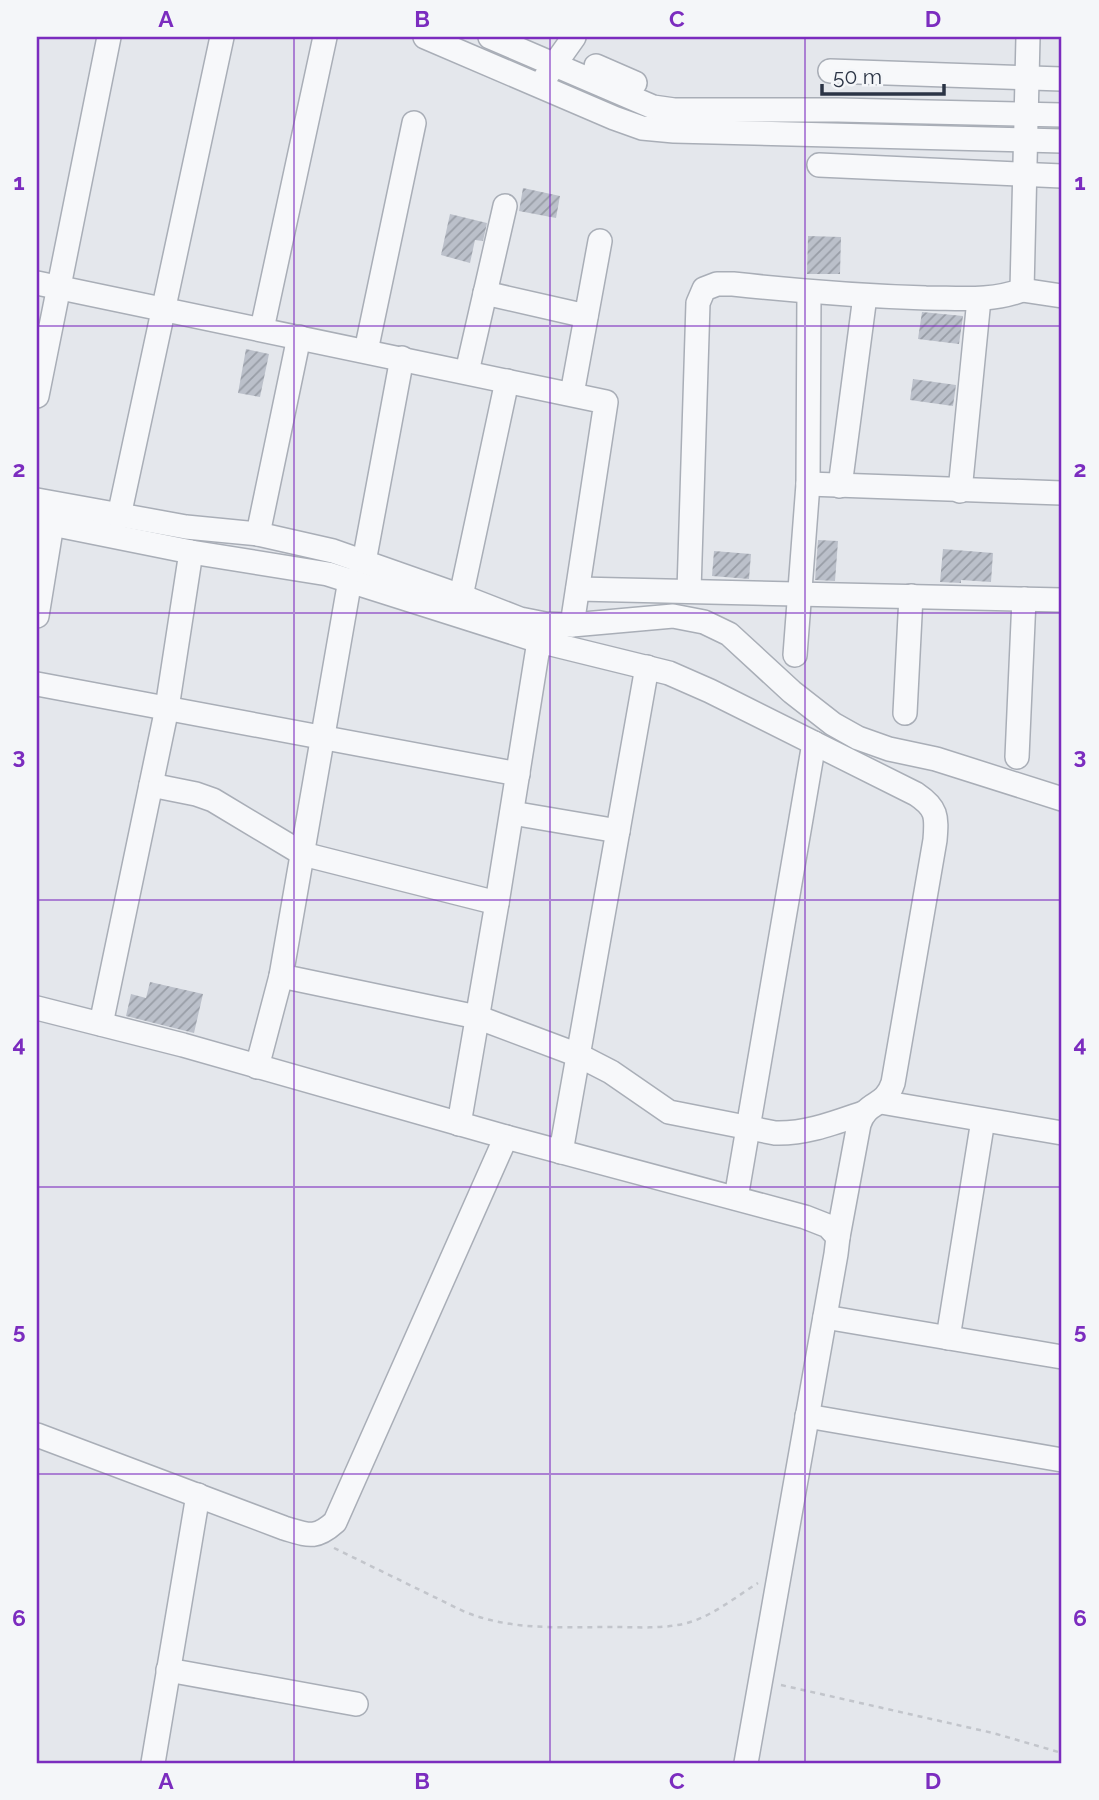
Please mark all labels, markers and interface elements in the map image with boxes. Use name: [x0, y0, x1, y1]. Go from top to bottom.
text: A: [158, 5, 174, 32]
text: B: [414, 5, 430, 32]
text: C: [669, 5, 685, 32]
text: D: [925, 5, 941, 32]
scale bar: [822, 52, 945, 96]
text: 50 m: [833, 64, 882, 89]
text: 1: [13, 168, 25, 195]
text: 1: [1074, 168, 1086, 195]
text: 2: [13, 455, 25, 482]
text: 2: [1074, 455, 1086, 482]
text: 3: [13, 742, 25, 769]
text: 3: [1074, 742, 1086, 769]
text: 4: [12, 1030, 26, 1057]
text: 4: [1073, 1030, 1087, 1057]
text: 5: [13, 1317, 26, 1344]
text: 5: [1074, 1317, 1087, 1344]
text: 6: [12, 1604, 26, 1631]
text: 6: [1073, 1604, 1087, 1631]
text: A: [158, 1767, 174, 1794]
text: B: [414, 1767, 430, 1794]
text: C: [669, 1767, 685, 1794]
text: D: [925, 1767, 941, 1794]

